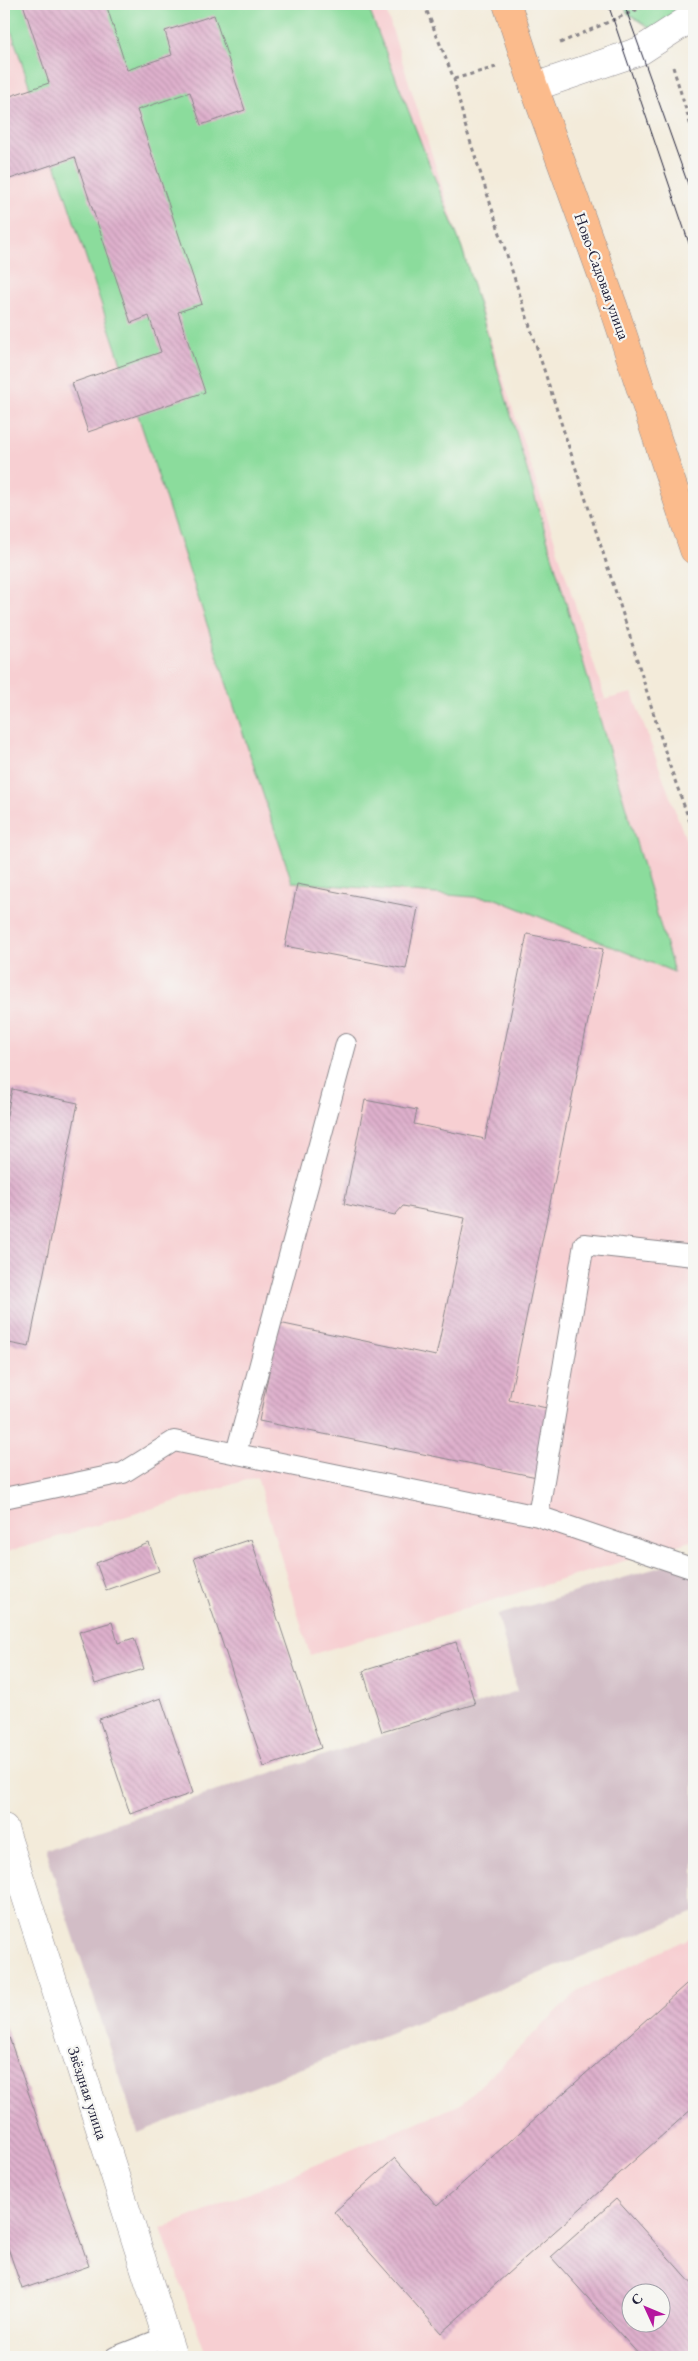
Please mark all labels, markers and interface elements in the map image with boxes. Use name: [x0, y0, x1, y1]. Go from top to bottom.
street label: Ново-Садовая улица: [569, 210, 635, 343]
street label: Звёздная улица: [63, 2044, 113, 2143]
north arrow: [620, 2284, 670, 2334]
text: С: [627, 2289, 647, 2309]

